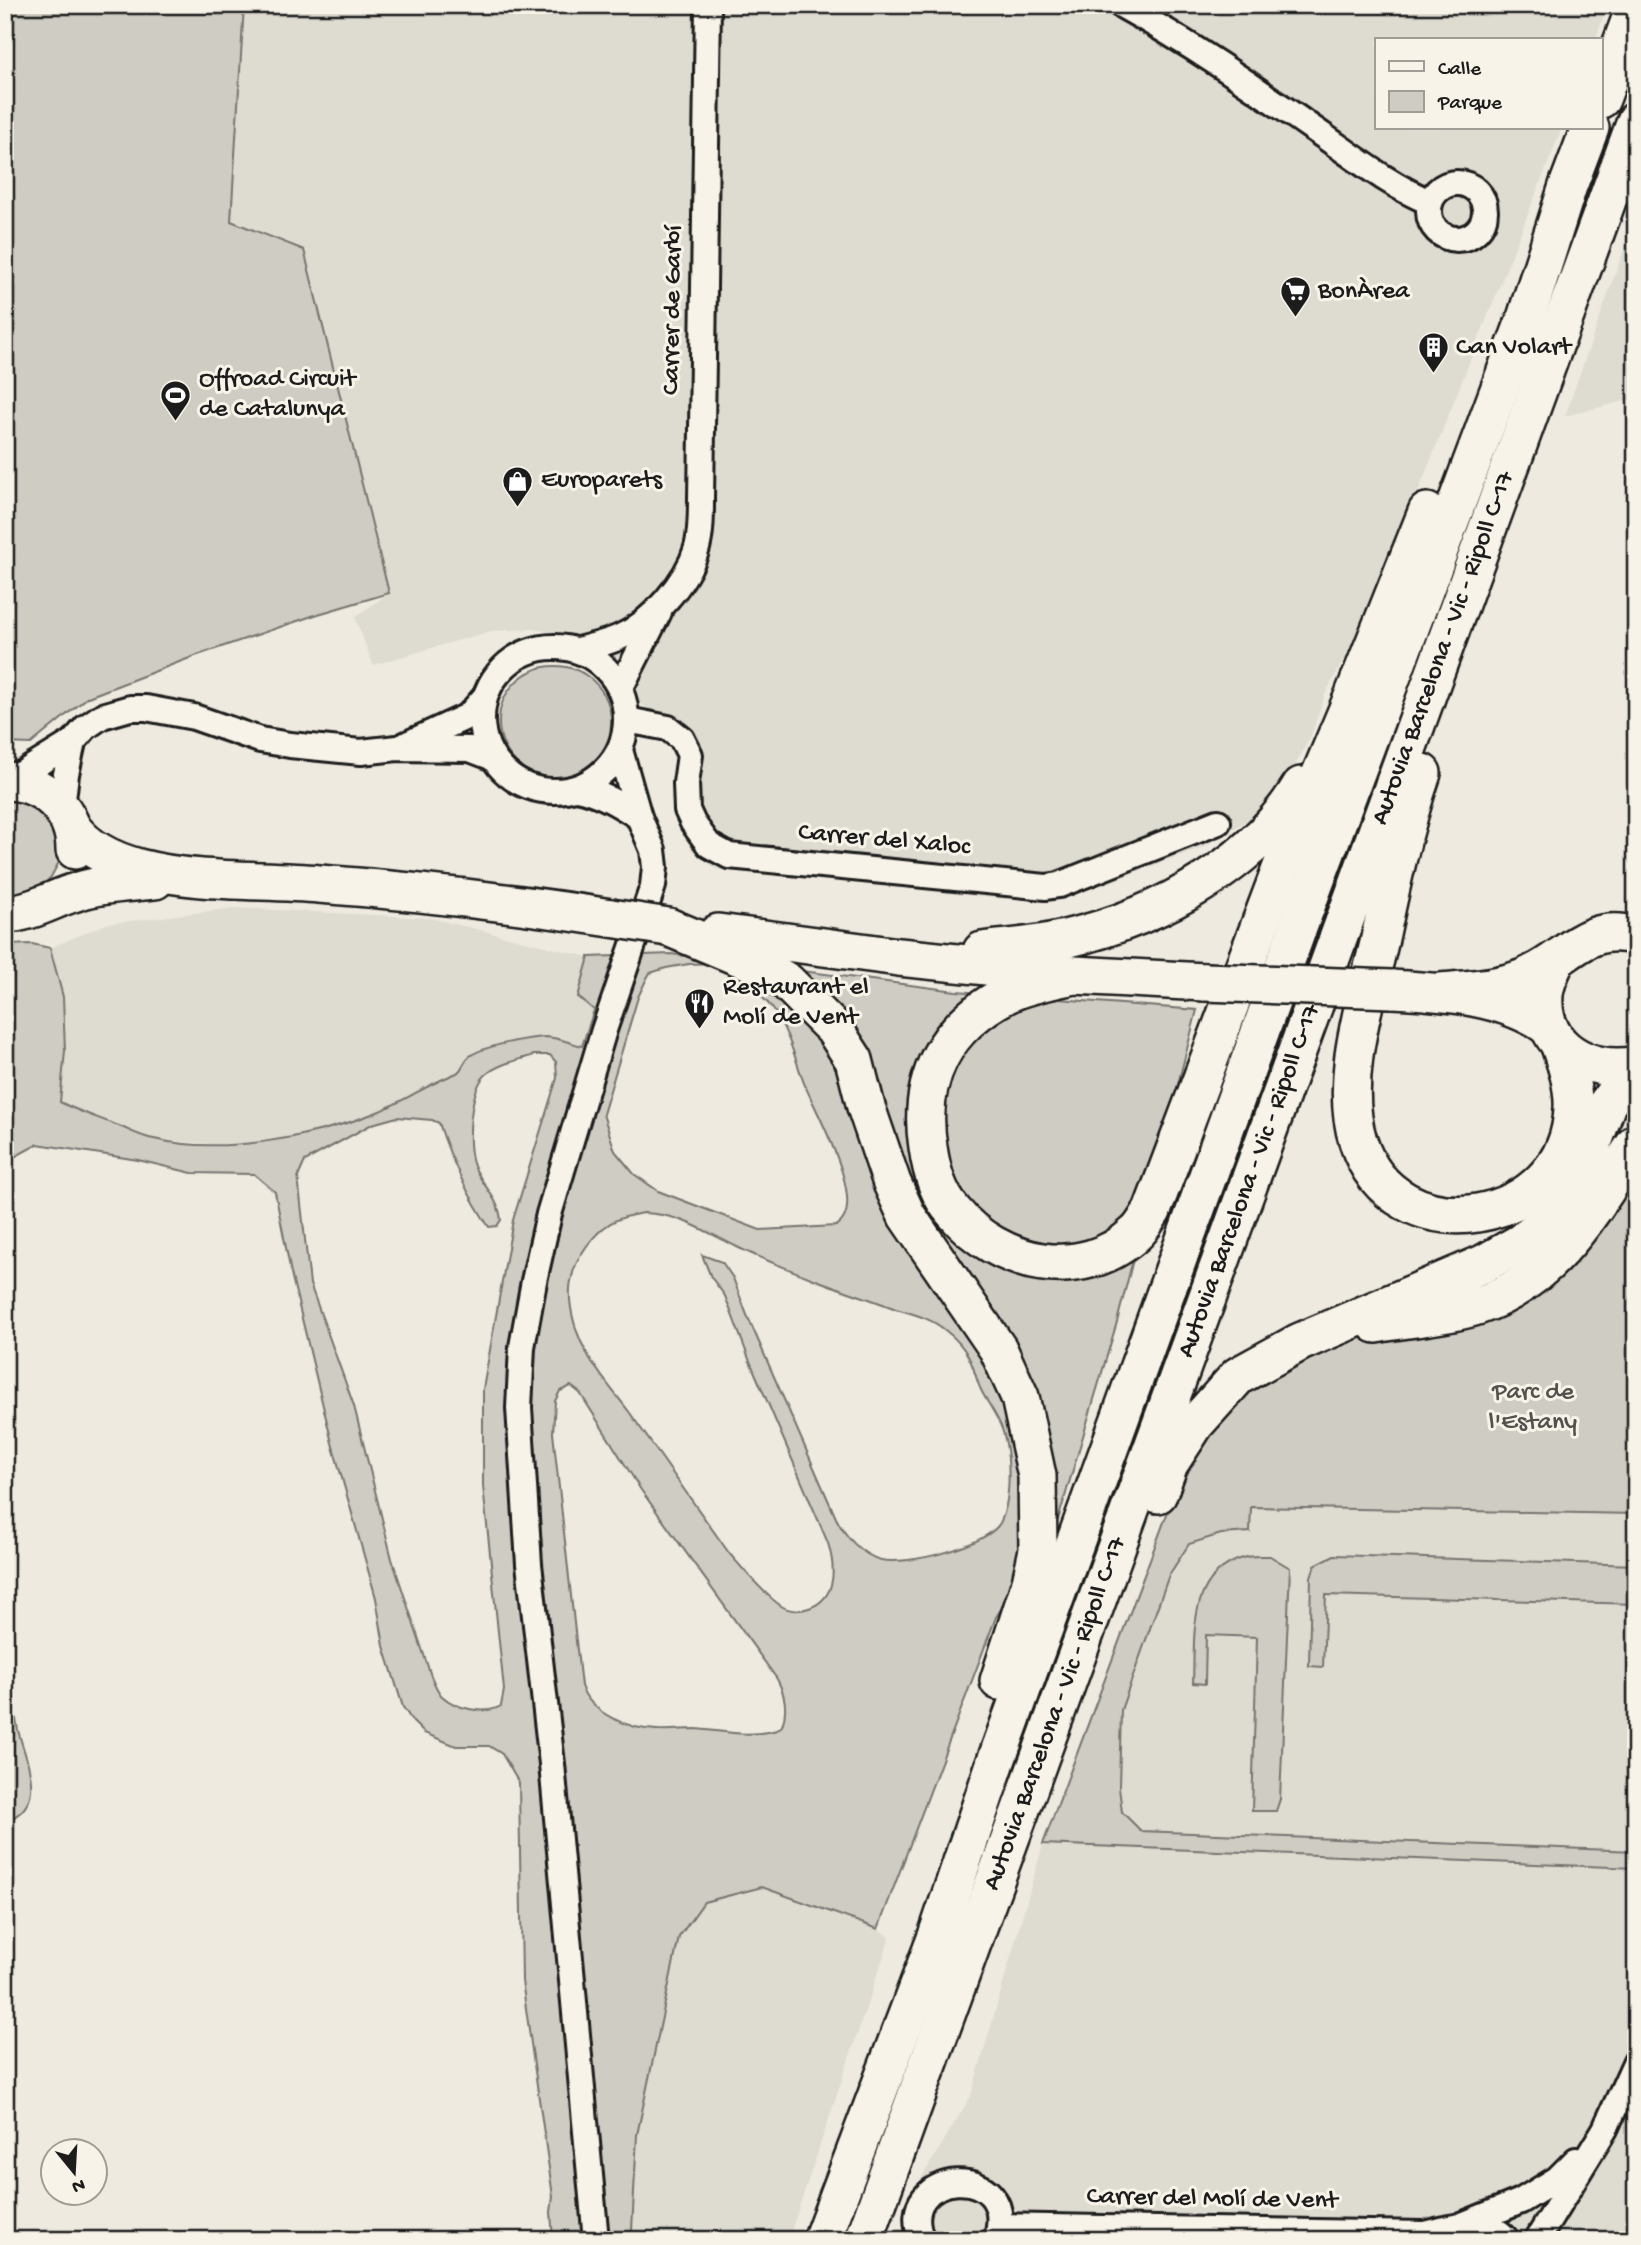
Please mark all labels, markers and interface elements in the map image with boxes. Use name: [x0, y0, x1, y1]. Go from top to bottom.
legend: [1375, 38, 1602, 130]
text: Calle: [1438, 58, 1482, 83]
text: Parque: [1437, 92, 1503, 117]
street label: Carrer de Garbí: [657, 223, 691, 395]
supermarket icon: BonÀrea: [1278, 275, 1312, 319]
place label: BonÀrea: [1317, 277, 1411, 308]
building icon: Can Volart: [1416, 331, 1450, 375]
place label: Can Volart: [1456, 333, 1573, 364]
place label: Offroad Circuit de Catalunya: [199, 365, 358, 426]
sports icon: Offroad Circuit de Catalunya: [159, 378, 193, 422]
shop icon: Europarets: [501, 464, 535, 508]
place label: Europarets: [541, 466, 664, 497]
street label: Autovia Barcelona - Vic - Ripoll C-17: [1365, 466, 1523, 829]
street label: Carrer del Xaloc: [797, 818, 972, 864]
place label: Restaurant el Molí de Vent: [723, 973, 869, 1034]
restaurant icon: Restaurant el Molí de Vent: [683, 986, 717, 1030]
street label: Autovia Barcelona - Vic - Ripoll C-17: [1171, 999, 1329, 1362]
park label: Parc de l'Estany: [1489, 1378, 1577, 1439]
street label: Autovia Barcelona - Vic - Ripoll C-17: [977, 1531, 1135, 1895]
north arrow: [38, 2136, 108, 2206]
text: N: [69, 2172, 88, 2198]
street label: Carrer del Molí de Vent: [1086, 2182, 1340, 2218]

